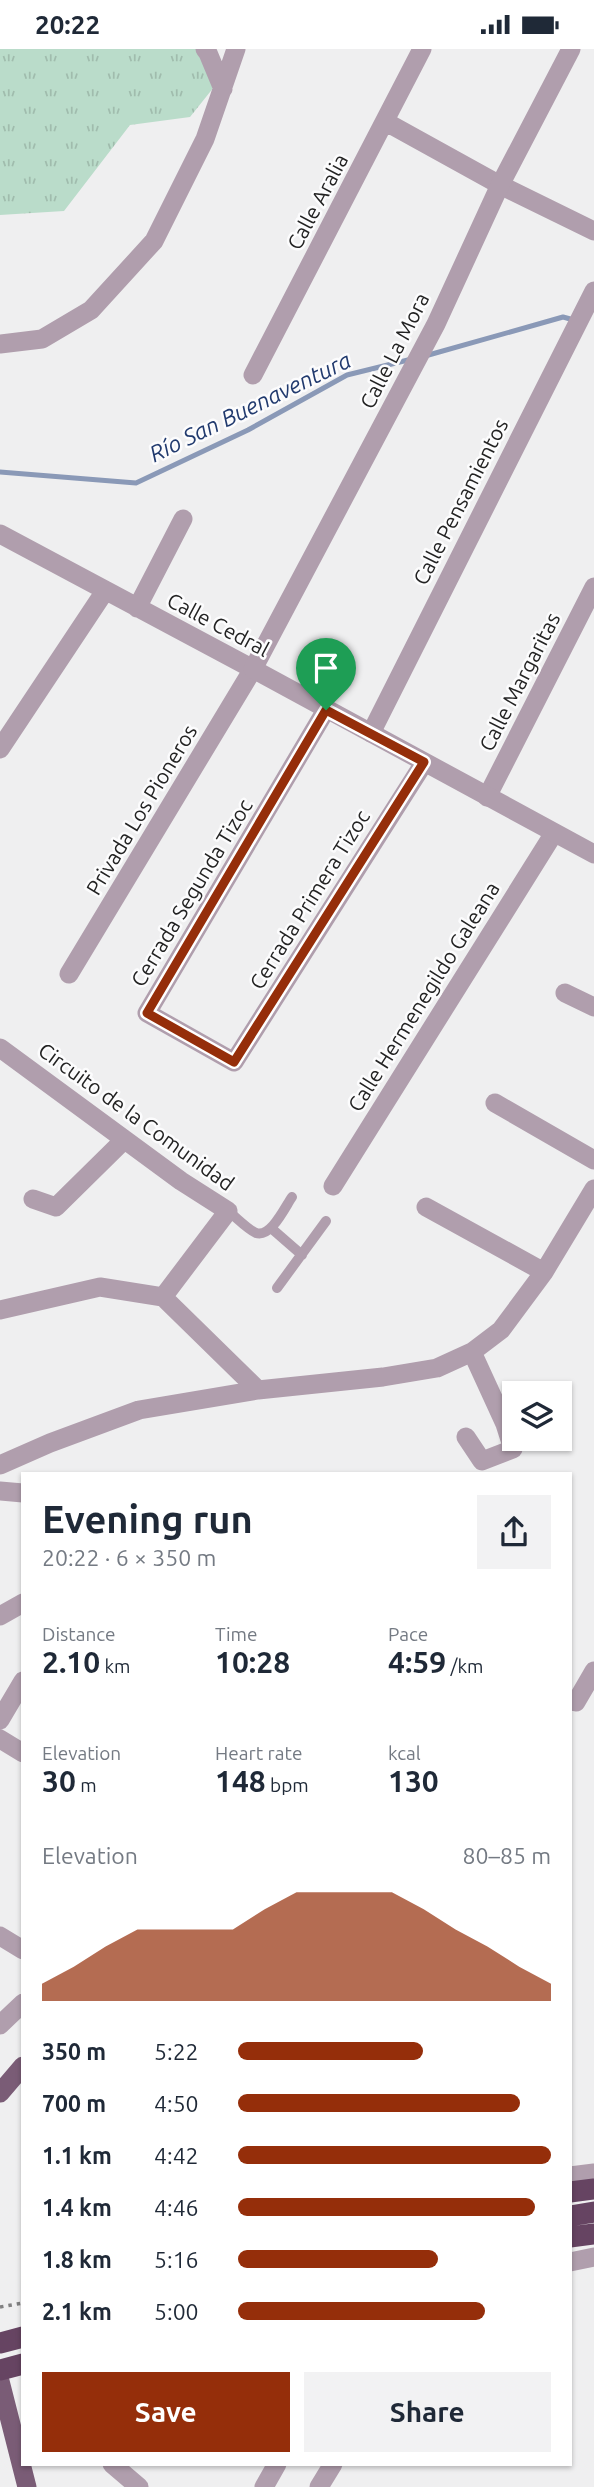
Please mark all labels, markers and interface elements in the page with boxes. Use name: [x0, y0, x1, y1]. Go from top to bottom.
text: 20:22: [35, 10, 100, 39]
street label: Calle Aralia: [282, 150, 352, 253]
street label: Calle La Mora: [355, 289, 434, 412]
water label: Río San Buenaventura: [145, 347, 355, 466]
street label: Calle Pensamientos: [408, 415, 512, 589]
street label: Calle Cedral: [163, 587, 274, 661]
street label: Calle Margaritas: [474, 608, 564, 755]
pin: [296, 638, 356, 710]
icon: arrive: [307, 649, 345, 687]
street label: Privada Los Pioneros: [81, 720, 201, 899]
street label: Cerrada Segunda Tizoc: [126, 794, 257, 991]
street label: Cerrada Primera Tizoc: [244, 805, 374, 993]
street label: Calle Hermenegildo Galeana: [342, 877, 504, 1116]
street label: Circuito de la Comunidad: [34, 1037, 239, 1195]
map controls: [502, 1381, 572, 1451]
button: layers: [502, 1381, 572, 1451]
button: share: [477, 1495, 551, 1569]
text: Evening run: [42, 1498, 253, 1540]
text: 20:22 · 6 × 350 m: [42, 1545, 216, 1570]
text: Distance: [42, 1623, 116, 1645]
text: Time: [215, 1623, 257, 1645]
text: Pace: [388, 1623, 428, 1645]
text: 2.10: [42, 1645, 100, 1679]
text: 10:28: [215, 1645, 290, 1679]
text: 4:59: [388, 1645, 446, 1679]
text: km: [100, 1655, 130, 1677]
text: /km: [446, 1655, 484, 1677]
text: Elevation: [42, 1742, 121, 1764]
text: Heart rate: [215, 1742, 302, 1764]
text: kcal: [388, 1742, 421, 1764]
text: 30: [42, 1764, 76, 1798]
text: 148: [215, 1764, 266, 1798]
text: 130: [388, 1764, 439, 1798]
text: m: [76, 1774, 97, 1796]
text: bpm: [266, 1774, 309, 1796]
text: Elevation: [42, 1843, 138, 1868]
text: 80–85 m: [463, 1843, 551, 1868]
text: 350 m: [42, 2039, 106, 2064]
text: 5:22: [154, 2039, 199, 2064]
text: 700 m: [42, 2091, 106, 2116]
text: 4:50: [154, 2091, 199, 2116]
text: 1.1 km: [42, 2143, 112, 2168]
text: 4:42: [154, 2143, 199, 2168]
text: 1.4 km: [42, 2195, 112, 2220]
text: 4:46: [154, 2195, 199, 2220]
text: 1.8 km: [42, 2247, 112, 2272]
text: 5:16: [154, 2247, 199, 2272]
text: 2.1 km: [42, 2299, 112, 2324]
text: 5:00: [154, 2299, 199, 2324]
button: Save: [42, 2372, 290, 2452]
button: Share: [304, 2372, 551, 2452]

